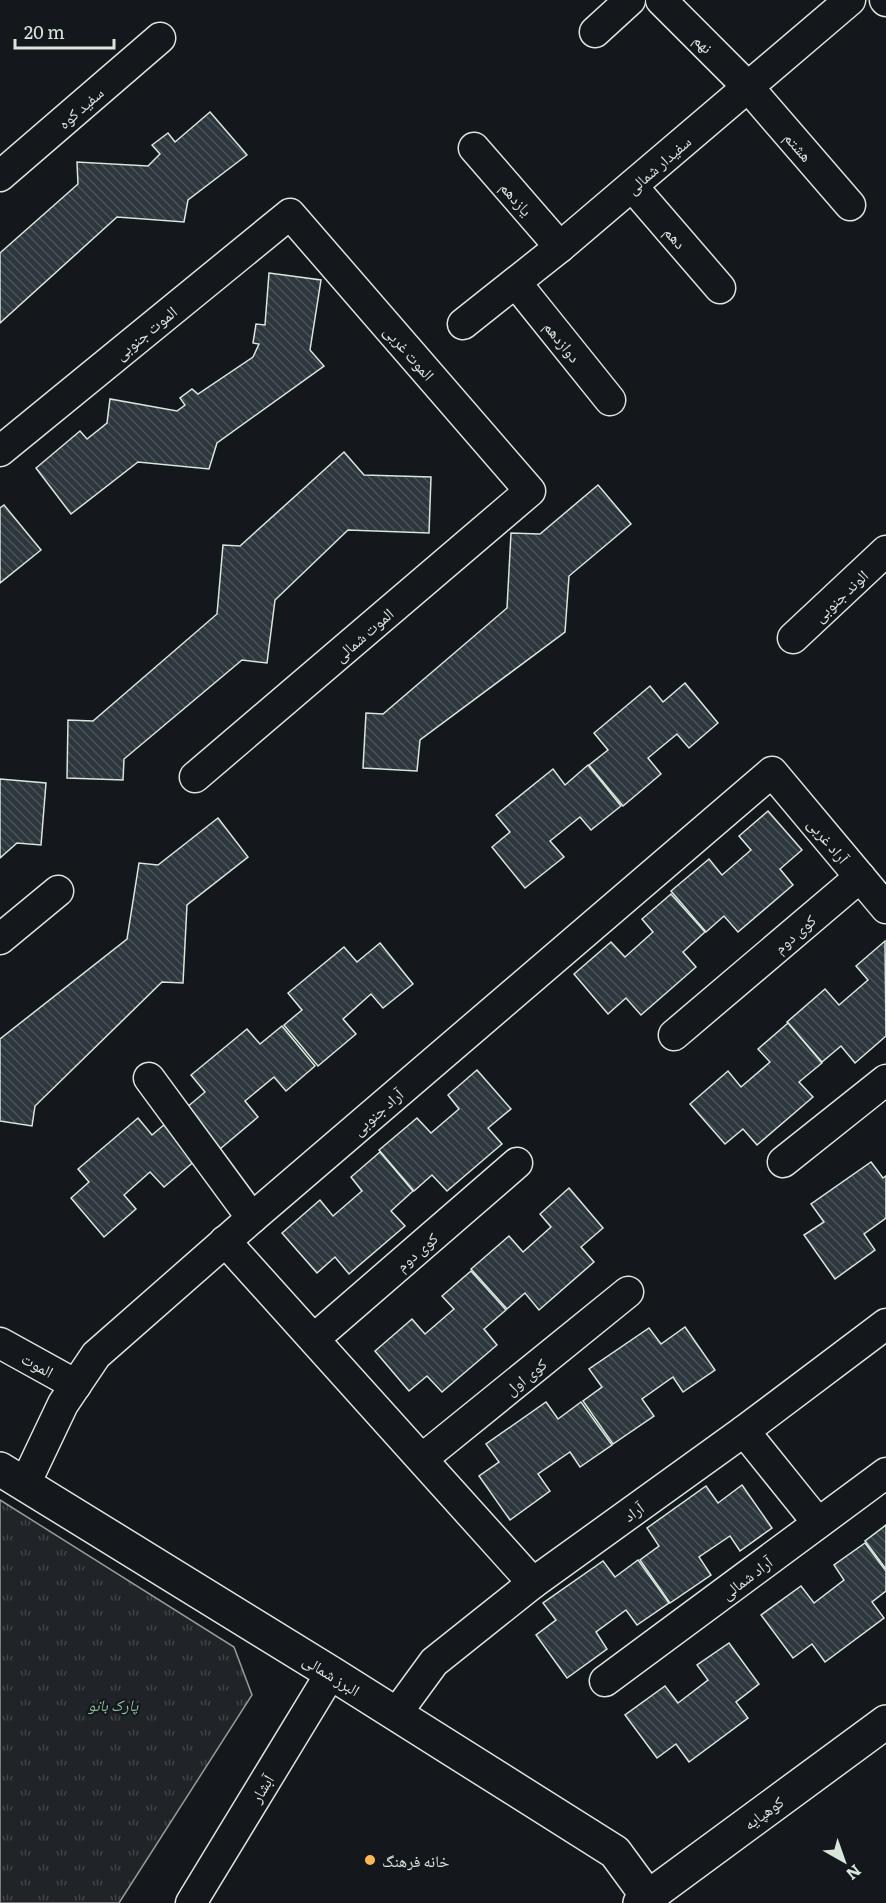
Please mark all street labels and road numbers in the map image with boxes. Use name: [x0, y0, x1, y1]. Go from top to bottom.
street label: نهم: [689, 28, 719, 58]
street label: سفید کوه: [52, 80, 108, 134]
street label: هشتم: [779, 126, 819, 166]
street label: سفیدار شمالی: [620, 129, 696, 199]
street label: یازدهم: [495, 175, 539, 221]
street label: دهم: [659, 220, 693, 254]
street label: الموت جنوبی: [108, 299, 182, 365]
street label: دوازدهم: [539, 315, 587, 367]
street label: الموت غربی: [379, 319, 441, 385]
street label: الوند جنوبی: [807, 563, 873, 627]
street label: الموت شمالی: [328, 601, 398, 667]
street label: آراد غربی: [803, 812, 856, 869]
street label: کوی دوم: [768, 908, 821, 958]
street label: آراد جنوبی: [346, 1081, 409, 1140]
street label: کوی دوم: [390, 1226, 443, 1276]
street label: الموت: [17, 1345, 59, 1383]
street label: کوی اول: [499, 1351, 551, 1400]
street label: آراد: [618, 1495, 649, 1527]
street label: آراد شمالی: [715, 1549, 778, 1604]
street label: البرز شمالی: [299, 1647, 365, 1701]
street label: آبشار: [243, 1769, 279, 1807]
street label: کوهپایه: [738, 1789, 788, 1835]

